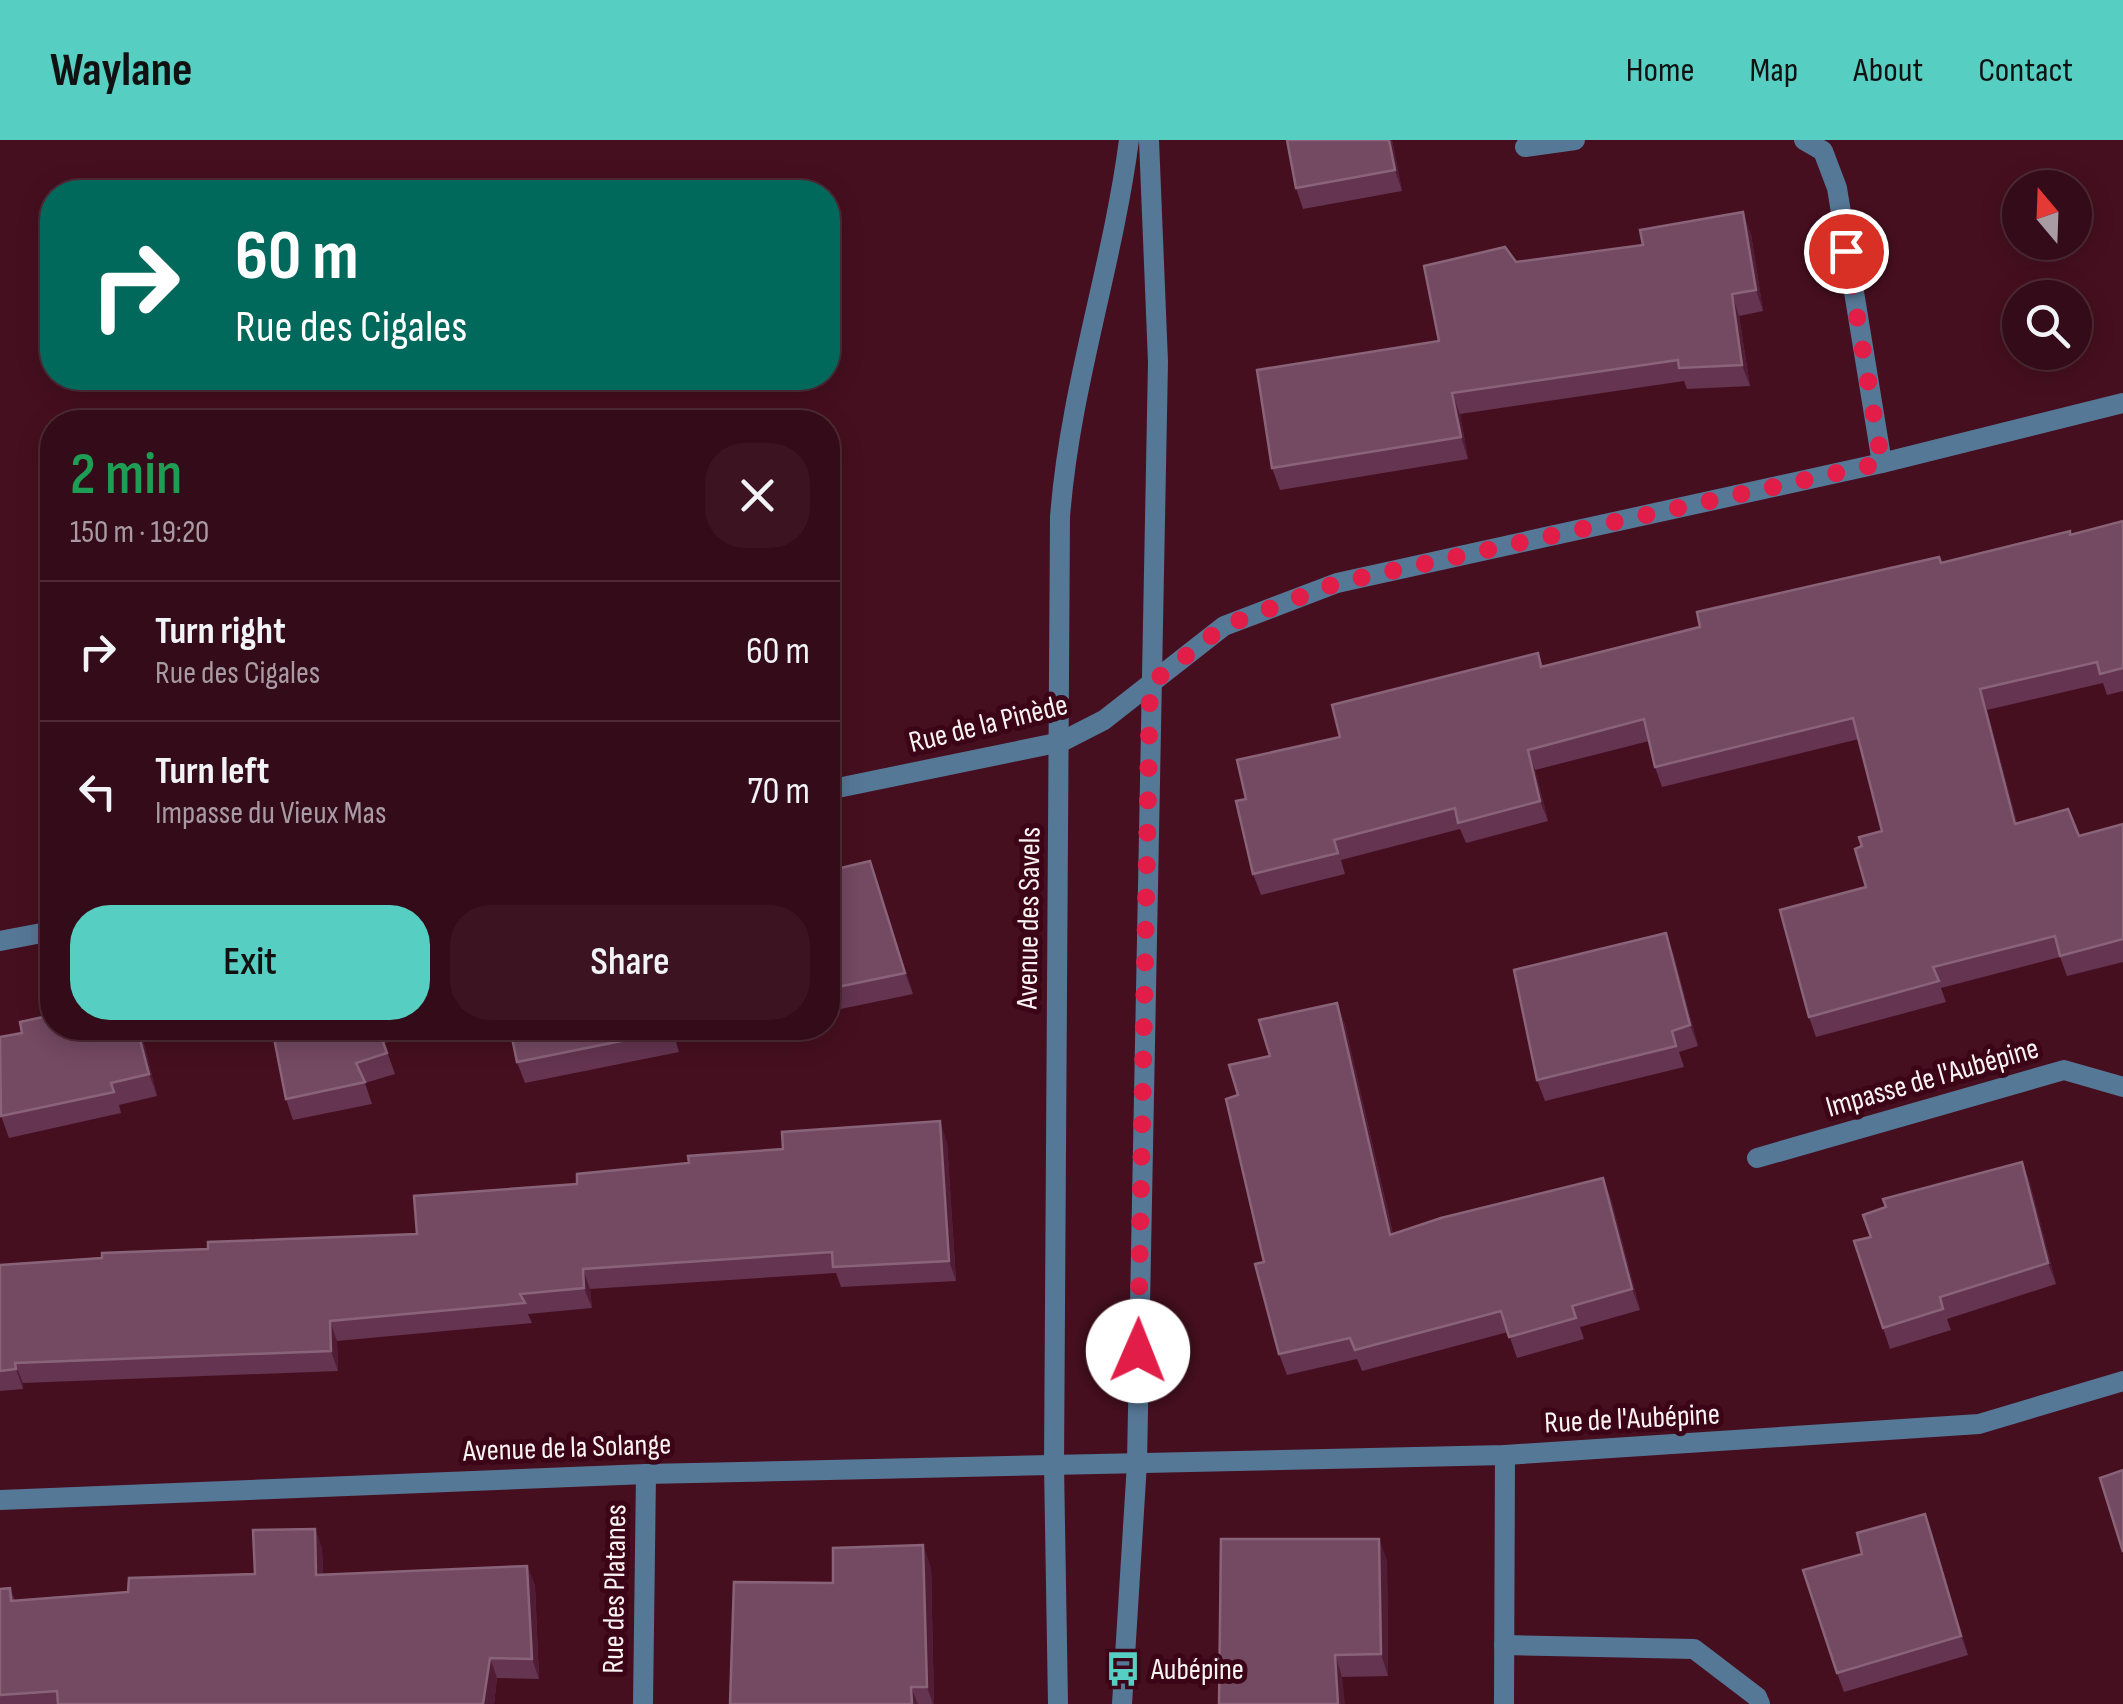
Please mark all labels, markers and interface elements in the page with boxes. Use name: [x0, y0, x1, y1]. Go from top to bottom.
text: Waylane: [50, 42, 193, 99]
text: Home: [1626, 49, 1695, 92]
text: Map: [1750, 49, 1798, 92]
text: About: [1853, 49, 1923, 92]
text: Contact: [1978, 49, 2073, 92]
north arrow: [2002, 170, 2092, 260]
map controls: [2002, 170, 2092, 370]
pin: [1804, 209, 1889, 294]
text: 60 m: [235, 215, 359, 299]
icon: right: [70, 220, 200, 350]
icon: arrive: [1819, 224, 1874, 279]
button: search: [2002, 280, 2092, 370]
text: Rue des Cigales: [235, 300, 468, 355]
text: 2 min: [70, 439, 182, 511]
button: close: [705, 443, 810, 548]
text: 150 m · 19:20: [70, 513, 209, 552]
text: Turn right: [155, 609, 286, 654]
icon: right: [70, 624, 125, 679]
text: 60 m: [746, 629, 810, 674]
text: Rue des Cigales: [155, 654, 320, 693]
street label: Rue de la Pinède: [905, 687, 1071, 761]
text: Turn left: [155, 749, 269, 794]
icon: left: [70, 764, 125, 819]
text: 70 m: [748, 769, 810, 814]
text: Impasse du Vieux Mas: [155, 794, 386, 833]
street label: Avenue des Savels: [1009, 827, 1049, 1010]
button: Exit: [70, 905, 430, 1020]
button: Share: [450, 905, 810, 1020]
street label: Impasse de l'Aubépine: [1822, 1030, 2043, 1126]
position arrow: [1086, 1299, 1190, 1403]
street label: Rue de l'Aubépine: [1543, 1396, 1721, 1442]
street label: Avenue de la Solange: [461, 1426, 672, 1470]
street label: Rue des Platanes: [596, 1504, 634, 1674]
bus stop icon: Aubépine: [1104, 1650, 1142, 1688]
place label: Aubépine: [1150, 1652, 1244, 1688]

